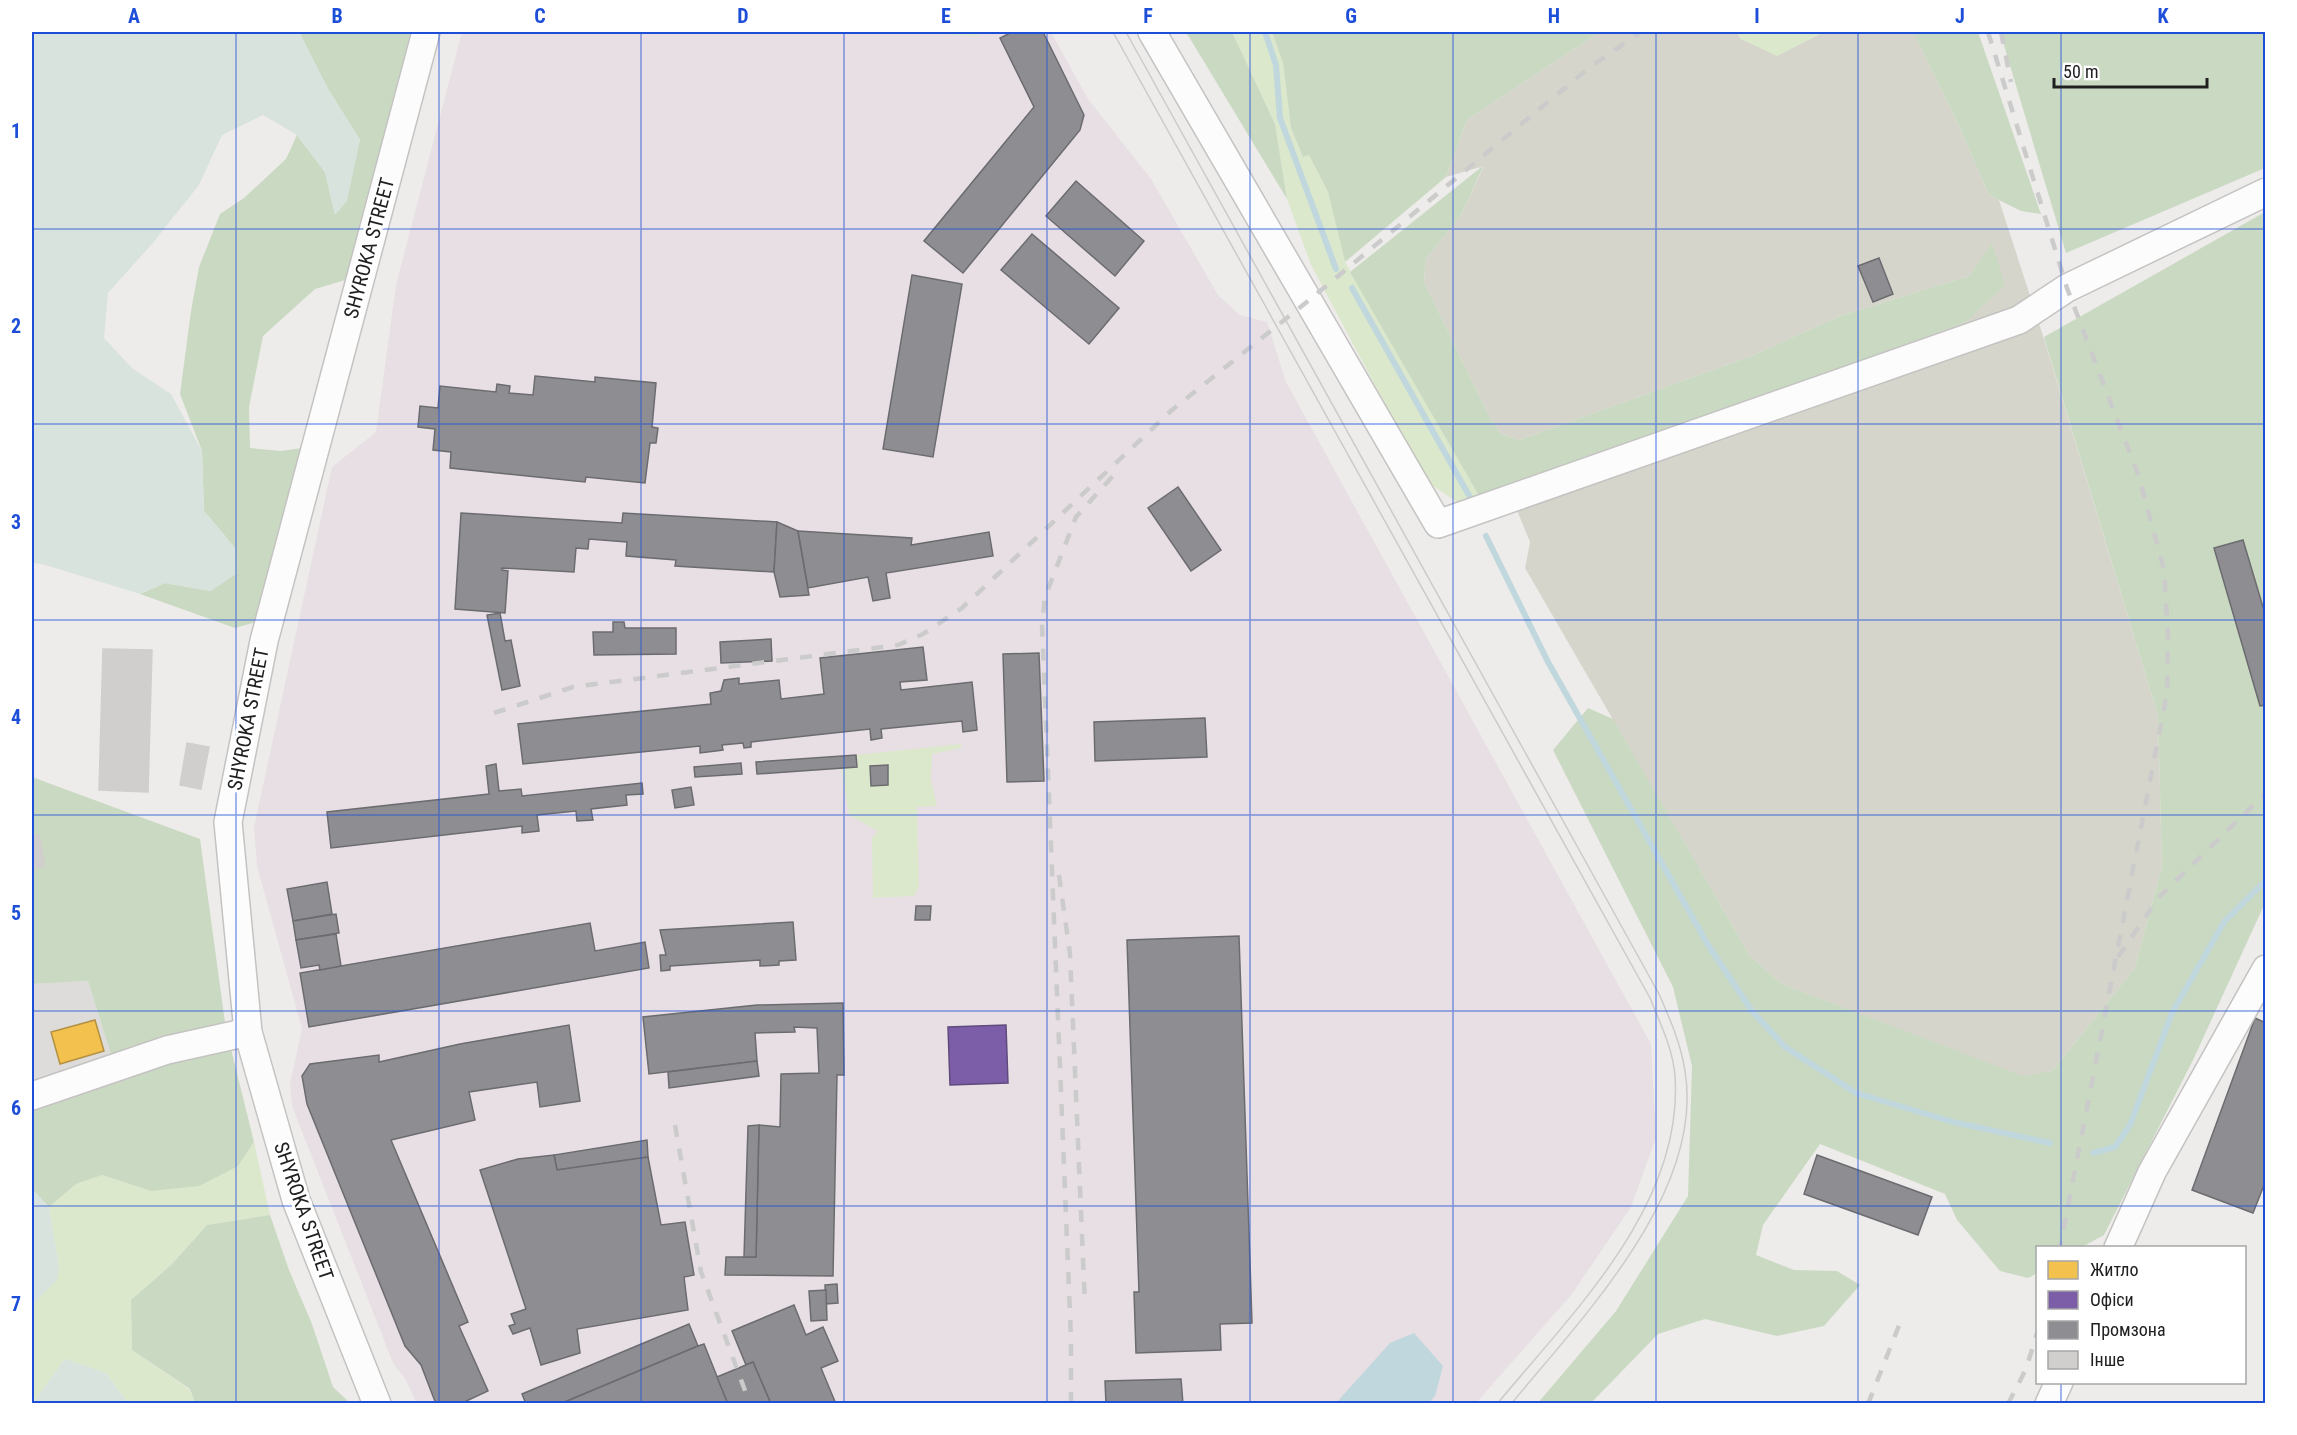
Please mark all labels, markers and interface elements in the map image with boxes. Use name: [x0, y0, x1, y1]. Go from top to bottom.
text: A: [128, 4, 140, 28]
text: B: [331, 4, 343, 28]
text: C: [534, 4, 546, 28]
text: D: [737, 4, 749, 28]
text: E: [941, 4, 951, 28]
text: F: [1143, 4, 1153, 28]
text: G: [1345, 4, 1357, 28]
text: H: [1548, 4, 1560, 28]
text: I: [1754, 4, 1760, 28]
text: J: [1955, 4, 1965, 28]
text: K: [2157, 4, 2169, 28]
scale bar: [2054, 51, 2207, 89]
text: 50 m: [2063, 61, 2098, 82]
text: 1: [11, 119, 21, 143]
street label: SHYROKA STREET: [339, 175, 399, 321]
text: 2: [11, 314, 21, 338]
text: 3: [11, 510, 21, 534]
street label: SHYROKA STREET: [222, 646, 274, 792]
text: 4: [11, 705, 21, 729]
text: 5: [11, 901, 21, 925]
text: 6: [11, 1096, 21, 1120]
street label: SHYROKA STREET: [269, 1139, 339, 1283]
legend: [2036, 1246, 2246, 1384]
text: Житло: [2090, 1259, 2139, 1280]
text: Офіси: [2090, 1289, 2134, 1310]
text: 7: [11, 1292, 21, 1316]
text: Промзона: [2090, 1319, 2166, 1340]
text: Інше: [2090, 1349, 2125, 1370]

